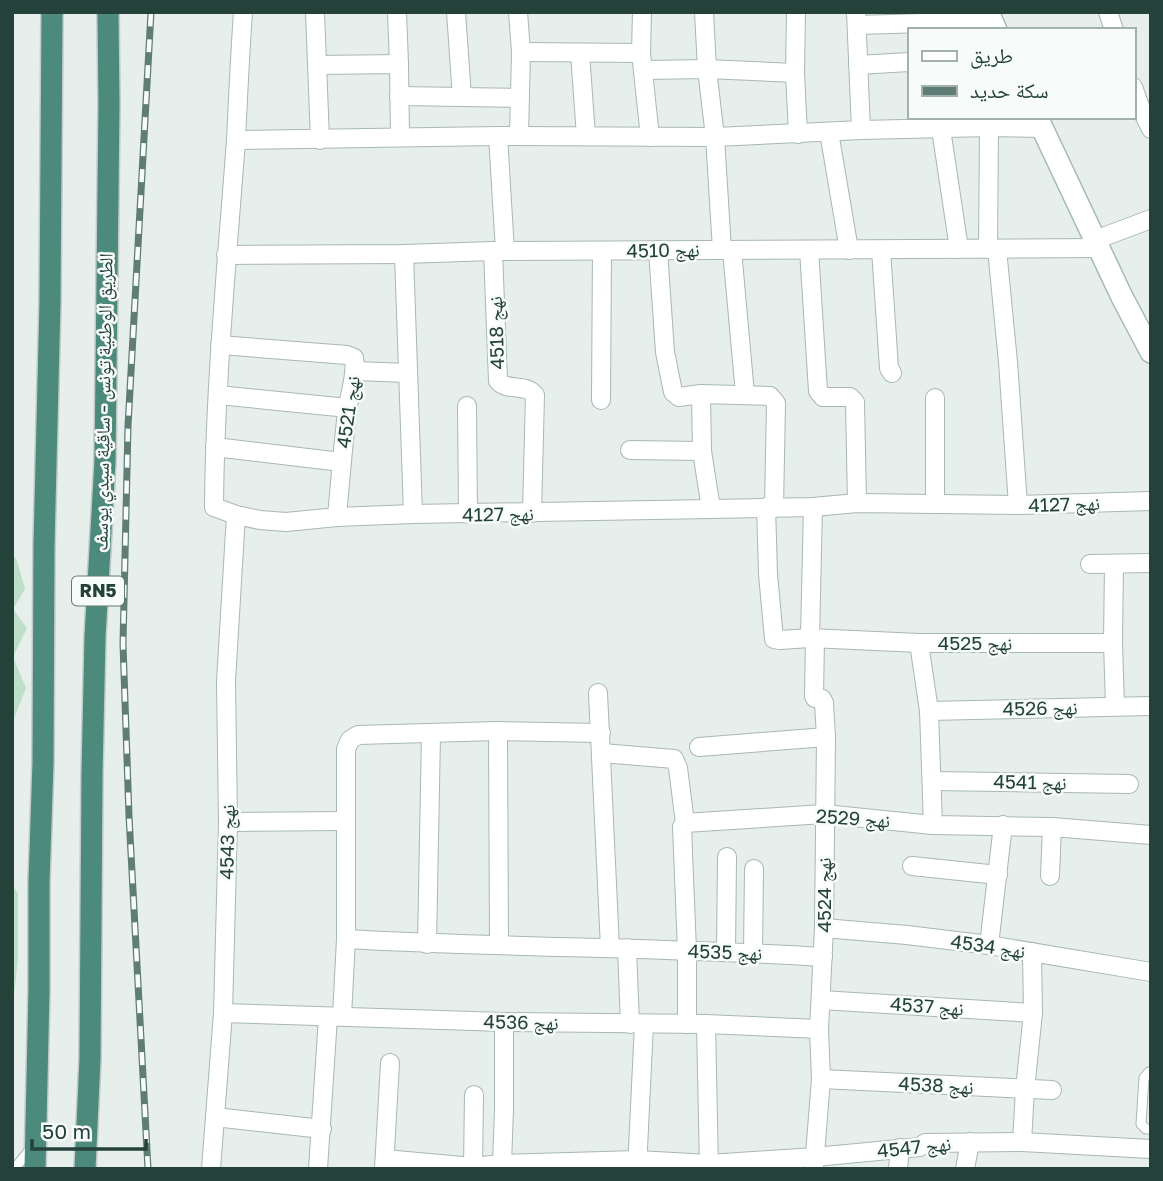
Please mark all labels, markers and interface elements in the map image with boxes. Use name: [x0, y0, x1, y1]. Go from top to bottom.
legend: [908, 28, 1135, 119]
text: طريق: [970, 42, 1013, 69]
text: سكة حديد: [970, 77, 1049, 103]
street label: نهج 4510: [626, 237, 700, 264]
street label: الطريق الوطنية تونس - ساقية سيدي يوسف: [88, 253, 121, 551]
street label: نهج 4518: [483, 296, 510, 370]
street label: نهج 4521: [331, 374, 366, 450]
street label: نهج 4127: [1028, 491, 1100, 518]
street label: نهج 4127: [462, 501, 534, 528]
road number: RN5: [72, 576, 124, 606]
street label: نهج 4525: [938, 631, 1012, 656]
street label: نهج 4526: [1002, 695, 1078, 722]
street label: نهج 4541: [993, 769, 1067, 796]
street label: نهج 2529: [815, 803, 891, 834]
street label: نهج 4543: [214, 804, 241, 880]
street label: نهج 4524: [812, 857, 837, 933]
street label: نهج 4534: [949, 929, 1027, 964]
street label: نهج 4535: [687, 939, 763, 966]
street label: نهج 4537: [889, 991, 965, 1022]
street label: نهج 4536: [483, 1009, 559, 1036]
street label: نهج 4538: [898, 1071, 974, 1100]
scale bar: [32, 1108, 145, 1152]
text: 50 m: [42, 1118, 91, 1144]
street label: نهج 4547: [876, 1131, 952, 1164]

